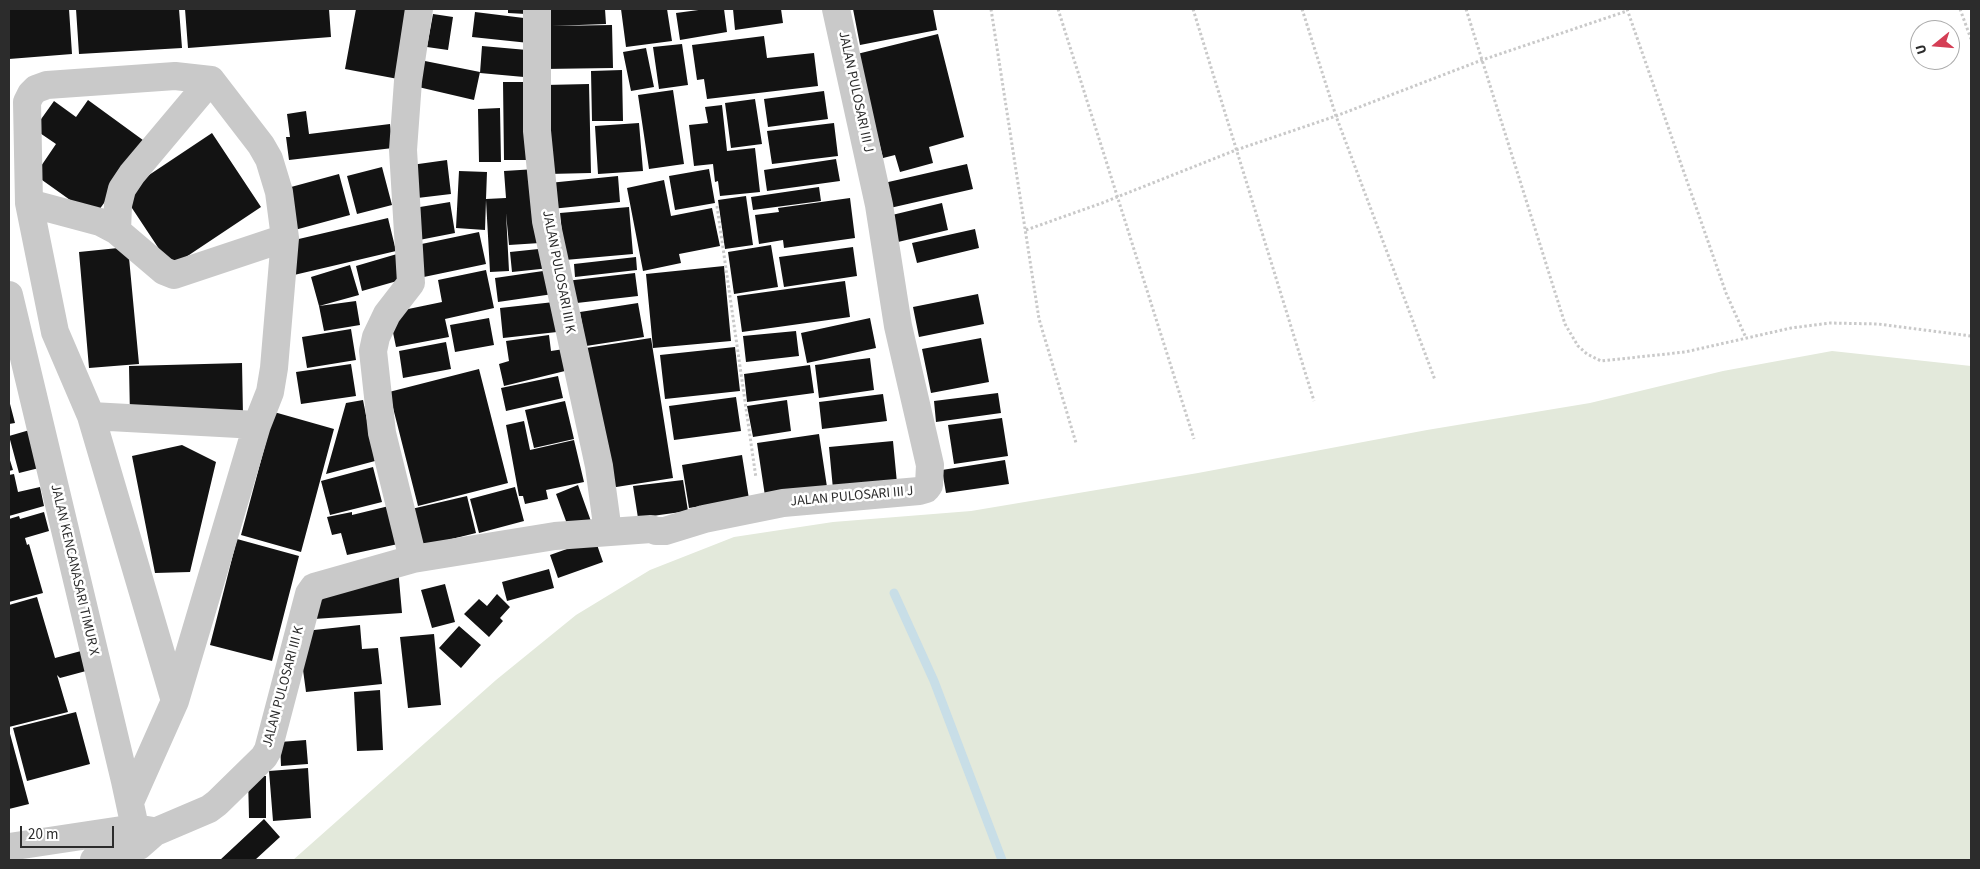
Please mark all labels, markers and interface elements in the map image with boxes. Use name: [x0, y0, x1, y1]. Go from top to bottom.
north arrow: [1910, 20, 1960, 70]
street label: JALAN PULOSARI III J: [834, 30, 876, 154]
text: U: [1911, 42, 1933, 56]
street label: JALAN PULOSARI III K: [538, 209, 578, 335]
street label: JALAN KENCANASARI TIMUR X: [46, 483, 102, 657]
street label: JALAN PULOSARI III J: [790, 483, 914, 511]
street label: JALAN PULOSARI III K: [260, 625, 308, 749]
scale bar: [22, 816, 116, 848]
text: 20 m: [28, 824, 58, 845]

